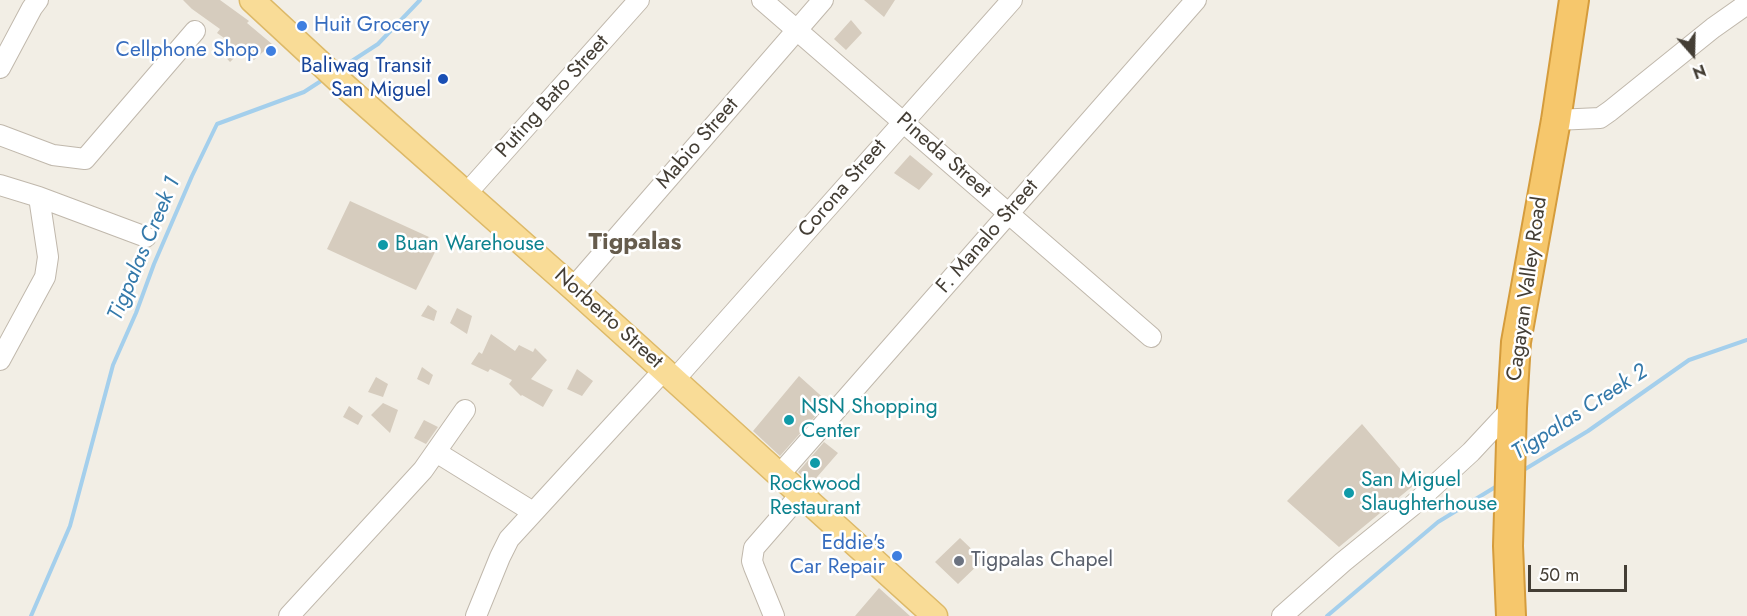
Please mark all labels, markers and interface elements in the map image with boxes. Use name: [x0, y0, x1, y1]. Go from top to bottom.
place label: Huit Grocery: [314, 13, 429, 39]
marker: Huit Grocery: [295, 19, 309, 33]
north arrow: [1663, 24, 1723, 84]
street label: Puting Bato Street: [491, 30, 615, 164]
place label: Cellphone Shop: [116, 38, 259, 64]
marker: Cellphone Shop: [264, 44, 278, 58]
place label: Baliwag Transit San Miguel: [301, 54, 431, 104]
text: N: [1689, 58, 1709, 84]
marker: Baliwag Transit San Miguel: [436, 72, 450, 86]
street label: Mabio Street: [652, 93, 744, 195]
street label: Pineda Street: [890, 108, 996, 204]
street label: Corona Street: [794, 135, 892, 243]
water label: Tigpalas Creek 1: [103, 173, 187, 325]
street label: F. Manalo Street: [932, 175, 1044, 299]
street label: Cagayan Valley Road: [1503, 195, 1553, 383]
district label: Tigpalas: [589, 229, 681, 257]
place label: Buan Warehouse: [395, 232, 544, 258]
marker: Buan Warehouse: [376, 238, 390, 252]
street label: Norberto Street: [548, 264, 668, 374]
water label: Tigpalas Creek 2: [1507, 359, 1653, 467]
place label: NSN Shopping Center: [801, 395, 938, 445]
marker: NSN Shopping Center: [782, 413, 796, 427]
marker: Rockwood Restaurant: [808, 456, 822, 470]
place label: San Miguel Slaughterhouse: [1361, 468, 1497, 518]
place label: Rockwood Restaurant: [769, 472, 861, 522]
marker: San Miguel Slaughterhouse: [1342, 486, 1356, 500]
place label: Eddie's Car Repair: [790, 531, 885, 581]
place label: Tigpalas Chapel: [971, 548, 1113, 574]
marker: Eddie's Car Repair: [890, 549, 904, 563]
scale bar: [1531, 553, 1630, 591]
marker: Tigpalas Chapel: [952, 554, 966, 568]
text: 50 m: [1539, 562, 1579, 588]

